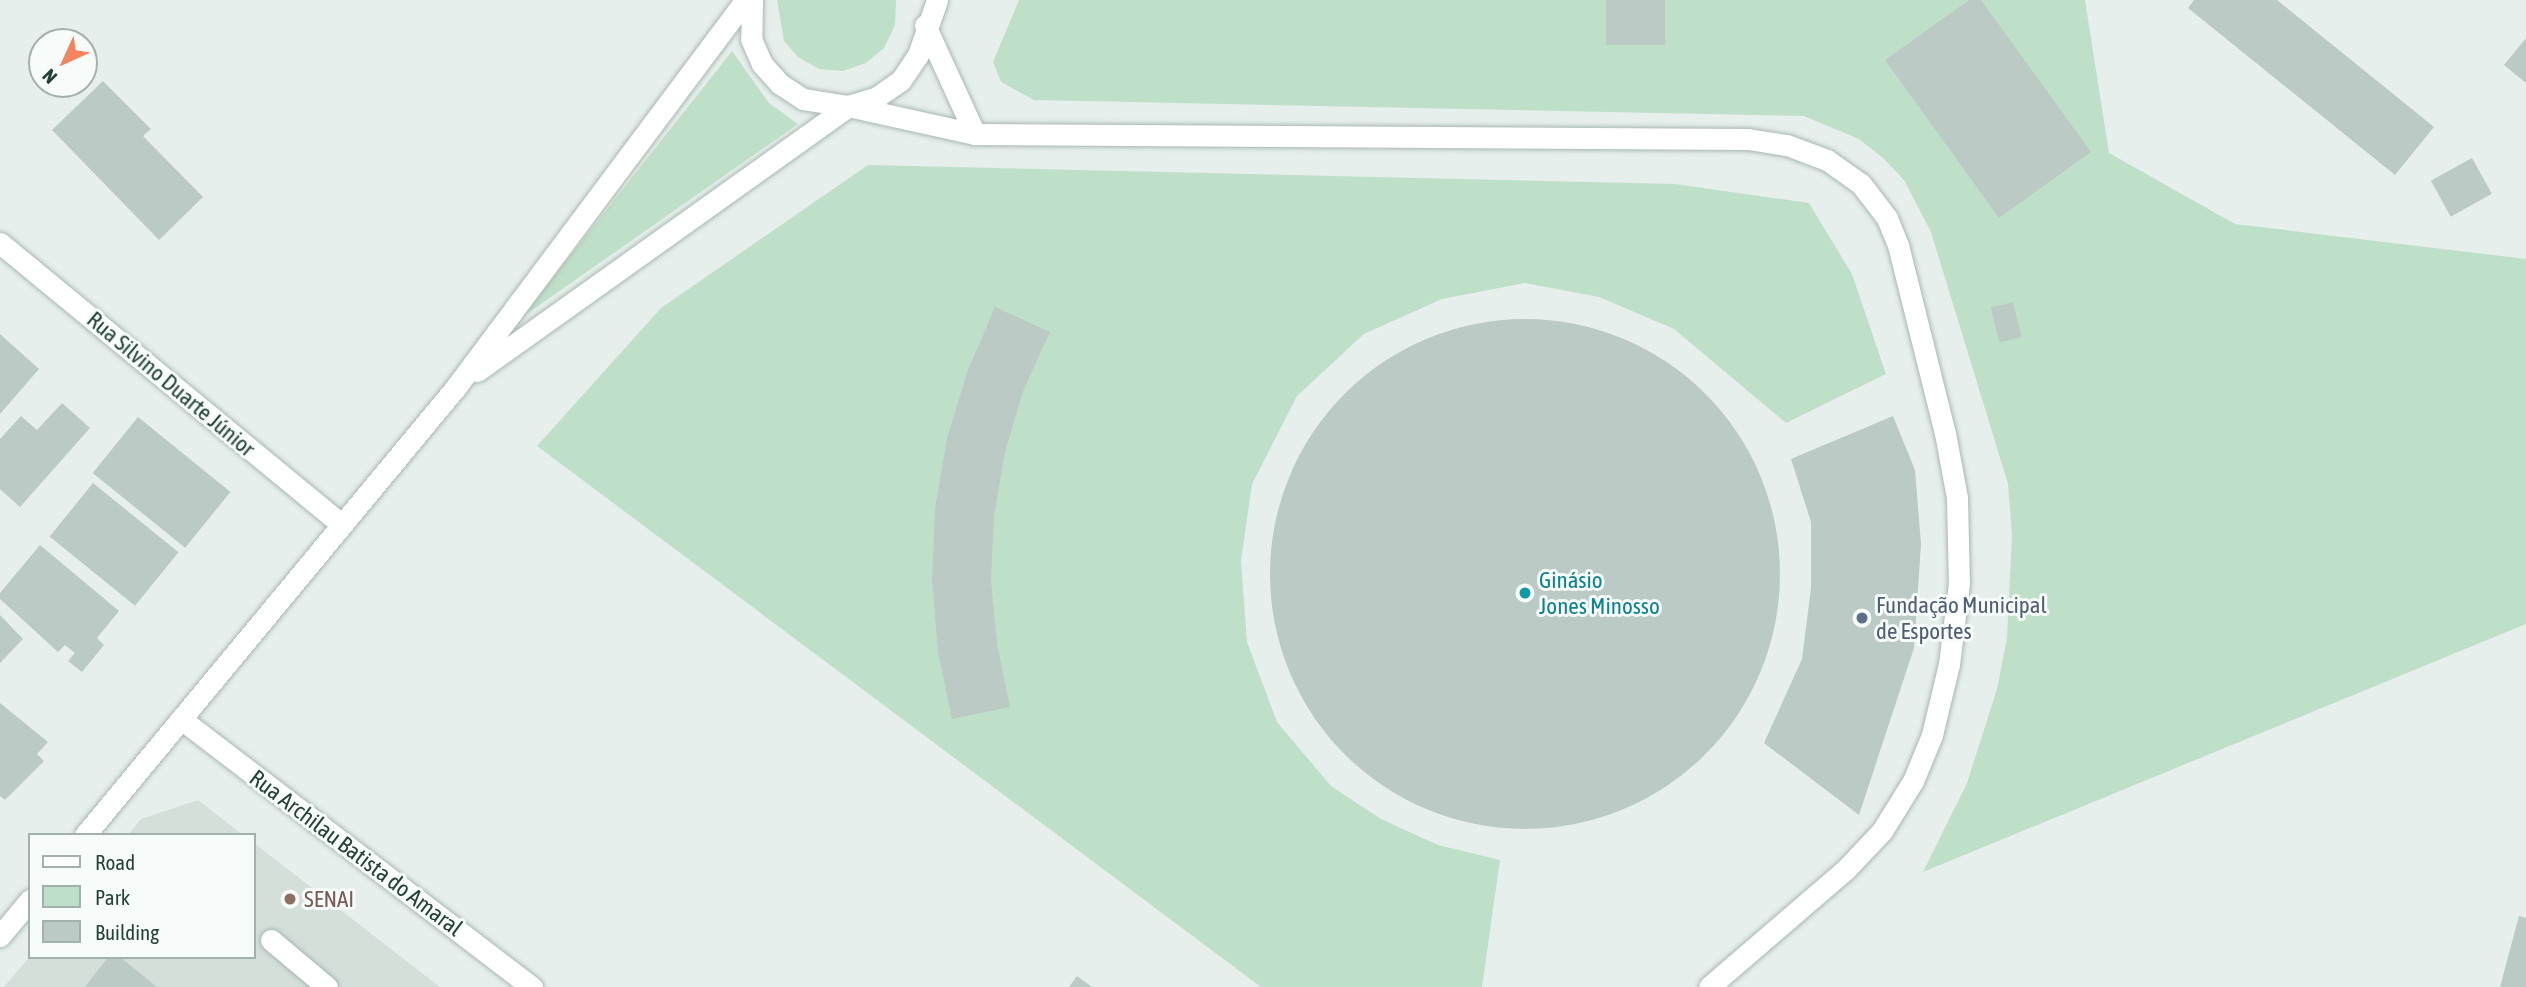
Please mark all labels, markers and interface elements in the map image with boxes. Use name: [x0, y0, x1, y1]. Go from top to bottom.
north arrow: [28, 28, 98, 98]
text: N: [38, 65, 61, 88]
street label: Rua Silvino Duarte Júnior: [81, 306, 261, 462]
place label: Ginásio Jones Minosso: [1539, 566, 1660, 620]
marker: Ginásio Jones Minosso: [1517, 585, 1533, 601]
place label: Fundação Municipal de Esportes: [1876, 591, 2047, 645]
marker: Fundação Municipal de Esportes: [1854, 610, 1870, 626]
street label: Rua Archilau Batista do Amaral: [244, 764, 468, 942]
legend: [28, 833, 256, 959]
text: Road: [95, 850, 135, 874]
text: Park: [95, 885, 130, 909]
place label: SENAI: [304, 885, 354, 913]
marker: SENAI: [282, 891, 298, 907]
text: Building: [95, 920, 159, 944]

